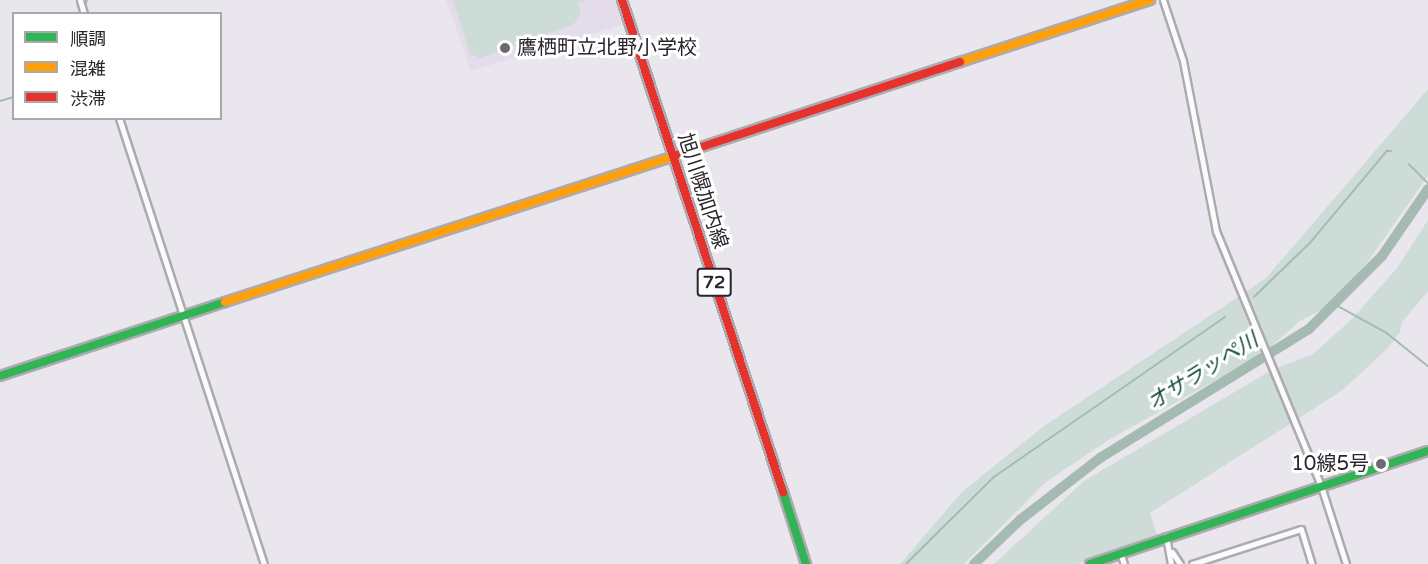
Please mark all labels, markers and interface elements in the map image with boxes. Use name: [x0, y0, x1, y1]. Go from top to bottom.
legend: [12, 12, 222, 120]
text: 順調: [70, 28, 106, 50]
place label: 鷹栖町立北野小学校: [517, 36, 697, 60]
marker: 鷹栖町立北野小学校: [498, 41, 512, 55]
text: 混雑: [70, 58, 106, 80]
text: 渋滞: [70, 88, 106, 110]
street label: 旭川幌加内線: [672, 130, 732, 252]
road number: 72: [696, 267, 732, 297]
water label: オサラッペ川: [1143, 328, 1263, 416]
place label: 10線5号: [1291, 452, 1369, 476]
marker: 10線5号: [1374, 457, 1388, 471]

